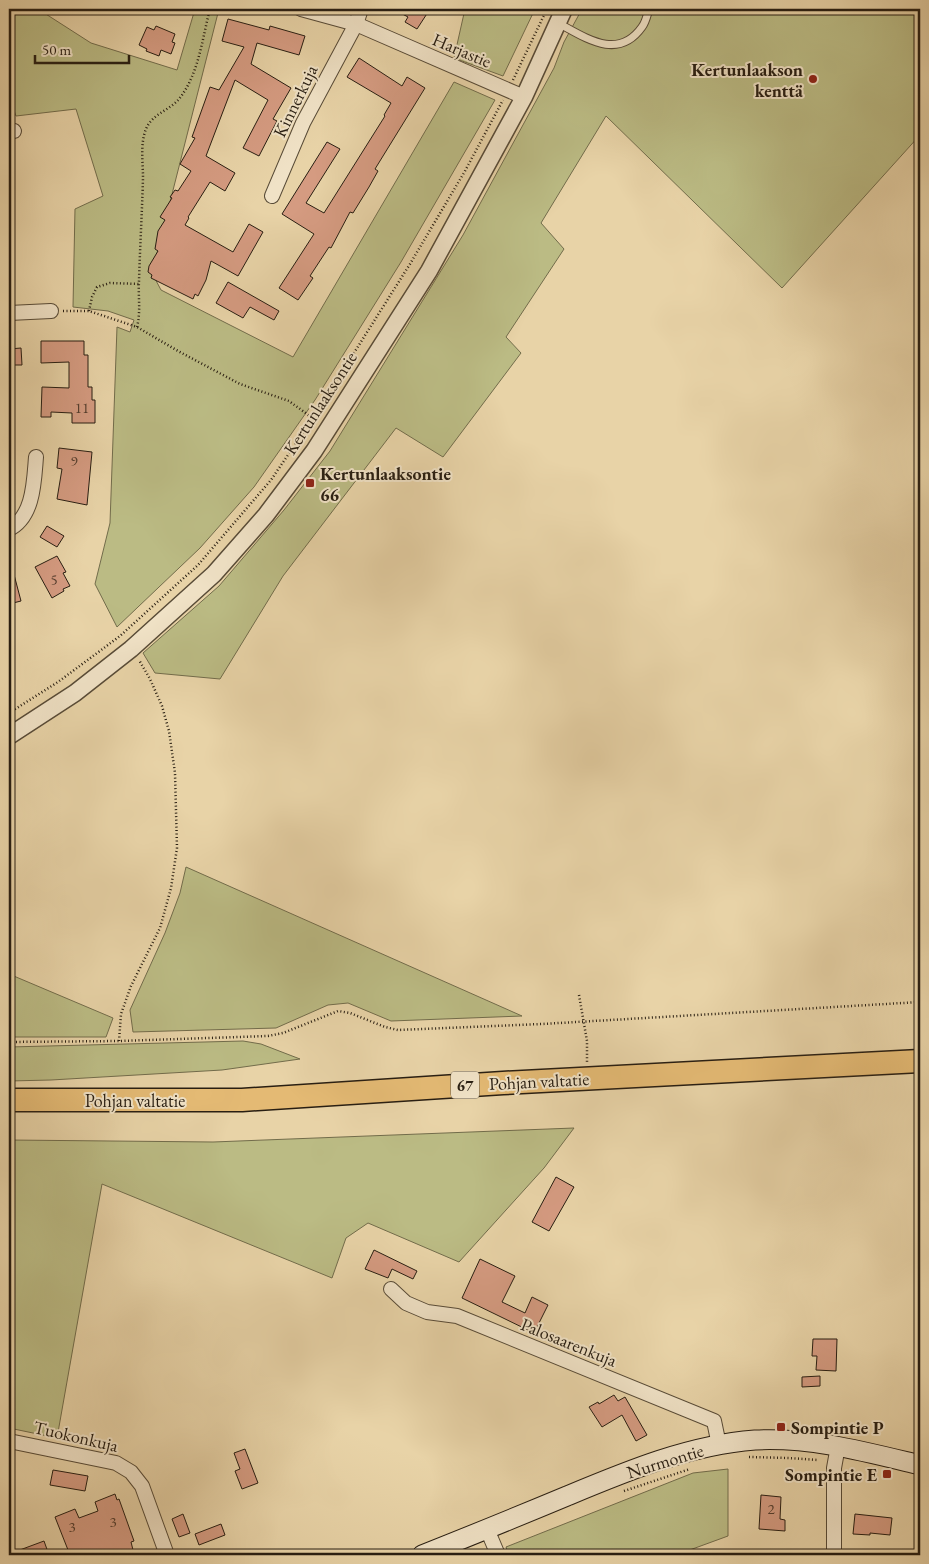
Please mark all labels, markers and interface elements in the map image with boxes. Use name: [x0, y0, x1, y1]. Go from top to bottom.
street label: Harjastie: [429, 27, 495, 73]
scale bar: [35, 32, 129, 64]
text: 50 m: [42, 40, 71, 59]
place label: Kertunlaakson kenttä: [691, 58, 803, 102]
street label: Kinnerkuja: [268, 60, 323, 141]
marker: Kertunlaakson kenttä: [807, 73, 819, 85]
street label: Kertunlaaksontie: [278, 347, 362, 459]
house number: 11: [75, 398, 89, 417]
house number: 9: [70, 451, 78, 470]
place label: Kertunlaaksontie 66: [320, 462, 451, 506]
marker: Kertunlaaksontie 66: [304, 477, 316, 489]
house number: 5: [50, 570, 58, 589]
street label: Pohjan valtatie: [488, 1067, 590, 1095]
road number: 67: [451, 1072, 479, 1098]
street label: Pohjan valtatie: [85, 1089, 185, 1112]
street label: Palosaarenkuja: [518, 1312, 621, 1372]
street label: Tuokonkuja: [31, 1415, 121, 1457]
place label: Sompintie P: [791, 1416, 884, 1439]
marker: Sompintie P: [775, 1421, 787, 1433]
street label: Nurmontie: [624, 1438, 706, 1484]
place label: Sompintie E: [785, 1463, 878, 1486]
marker: Sompintie E: [881, 1468, 893, 1480]
house number: 2: [767, 1499, 775, 1518]
house number: 3: [109, 1512, 117, 1531]
house number: 3: [68, 1517, 76, 1536]

